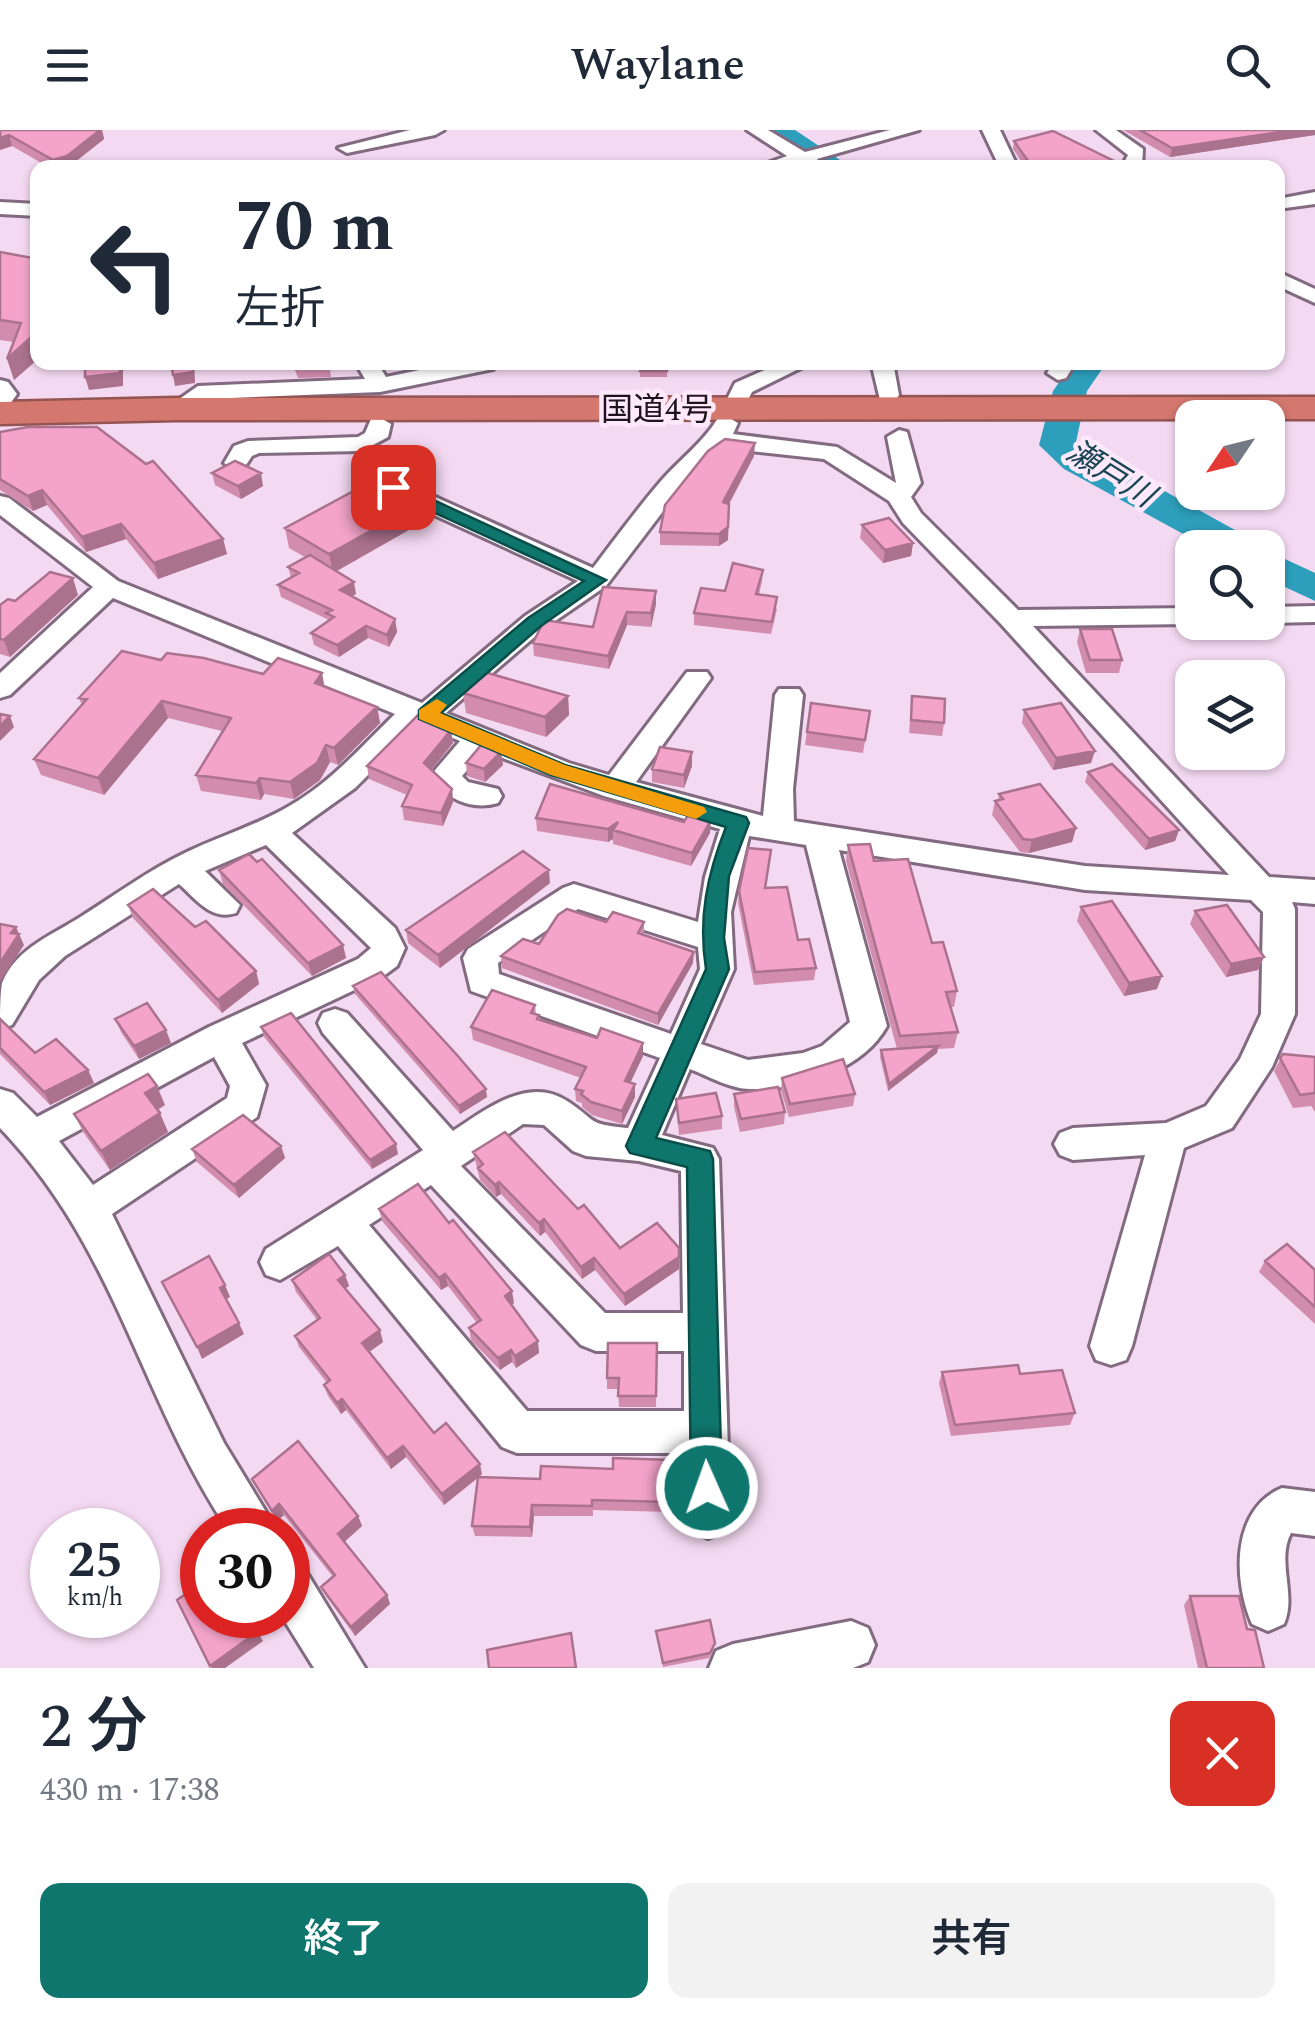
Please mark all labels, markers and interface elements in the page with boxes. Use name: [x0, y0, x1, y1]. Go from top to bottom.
text: Waylane: [570, 31, 745, 100]
icon: menu: [40, 38, 95, 93]
icon: search: [1220, 38, 1275, 93]
text: 70 m: [235, 175, 394, 281]
icon: left: [70, 200, 200, 330]
text: 左折: [235, 275, 325, 344]
street label: 国道4号: [601, 386, 713, 435]
north arrow: [1175, 400, 1285, 510]
map controls: [1175, 400, 1285, 770]
water label: 瀬戸川: [1057, 428, 1166, 522]
pin: [351, 445, 436, 530]
icon: arrive: [366, 460, 421, 515]
button: search: [1175, 530, 1285, 640]
button: layers: [1175, 660, 1285, 770]
position arrow: [655, 1436, 759, 1540]
speed limit sign: 30: [180, 1508, 310, 1638]
text: 25: [67, 1523, 123, 1599]
text: km/h: [67, 1579, 123, 1617]
text: 2 分: [40, 1682, 147, 1774]
button: close: [1170, 1701, 1275, 1806]
text: 430 m · 17:38: [40, 1766, 220, 1815]
button: 終了: [40, 1883, 648, 1998]
button: 共有: [668, 1883, 1275, 1998]

